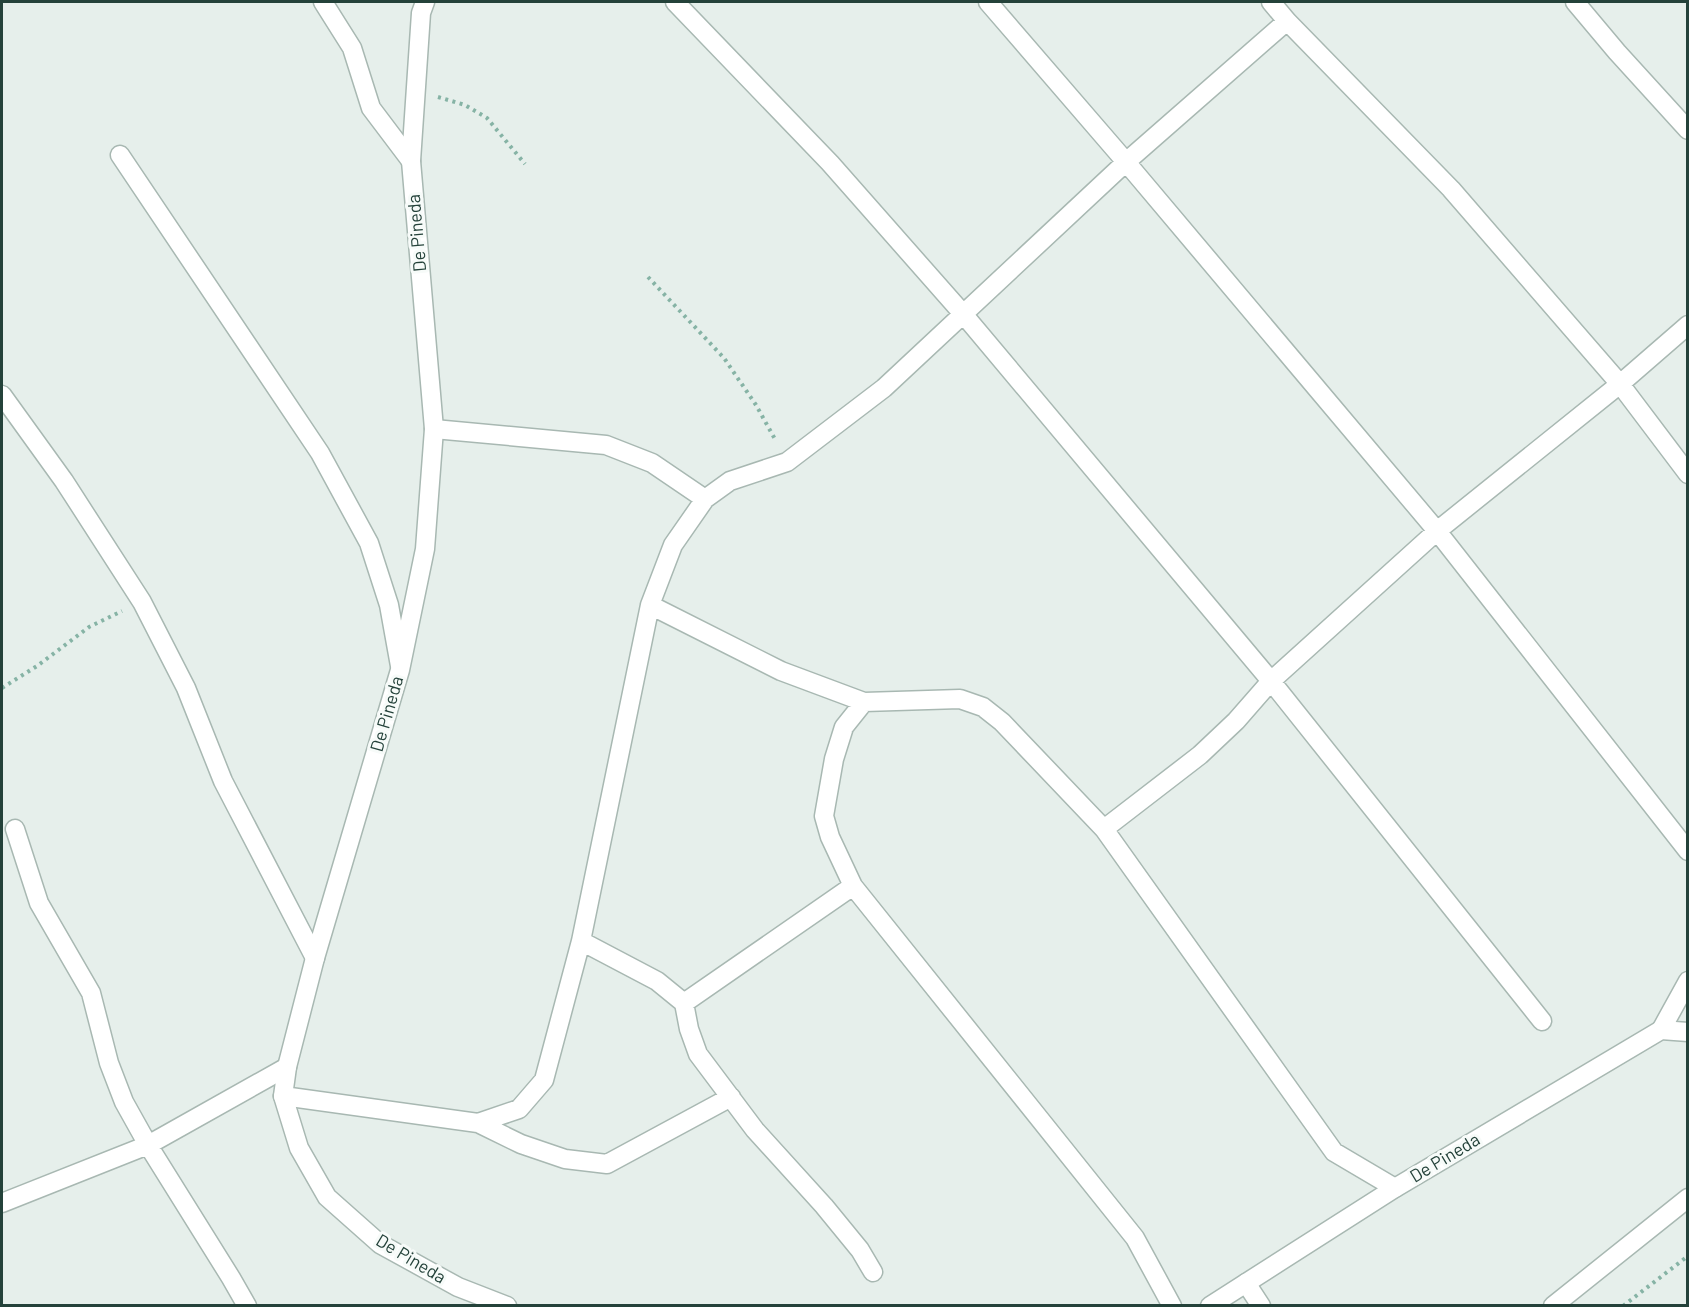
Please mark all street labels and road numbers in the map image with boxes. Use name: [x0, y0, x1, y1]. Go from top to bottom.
street label: De Pineda: [402, 193, 430, 273]
street label: De Pineda: [365, 673, 407, 754]
street label: De Pineda: [1405, 1128, 1483, 1187]
street label: De Pineda: [373, 1229, 451, 1288]

